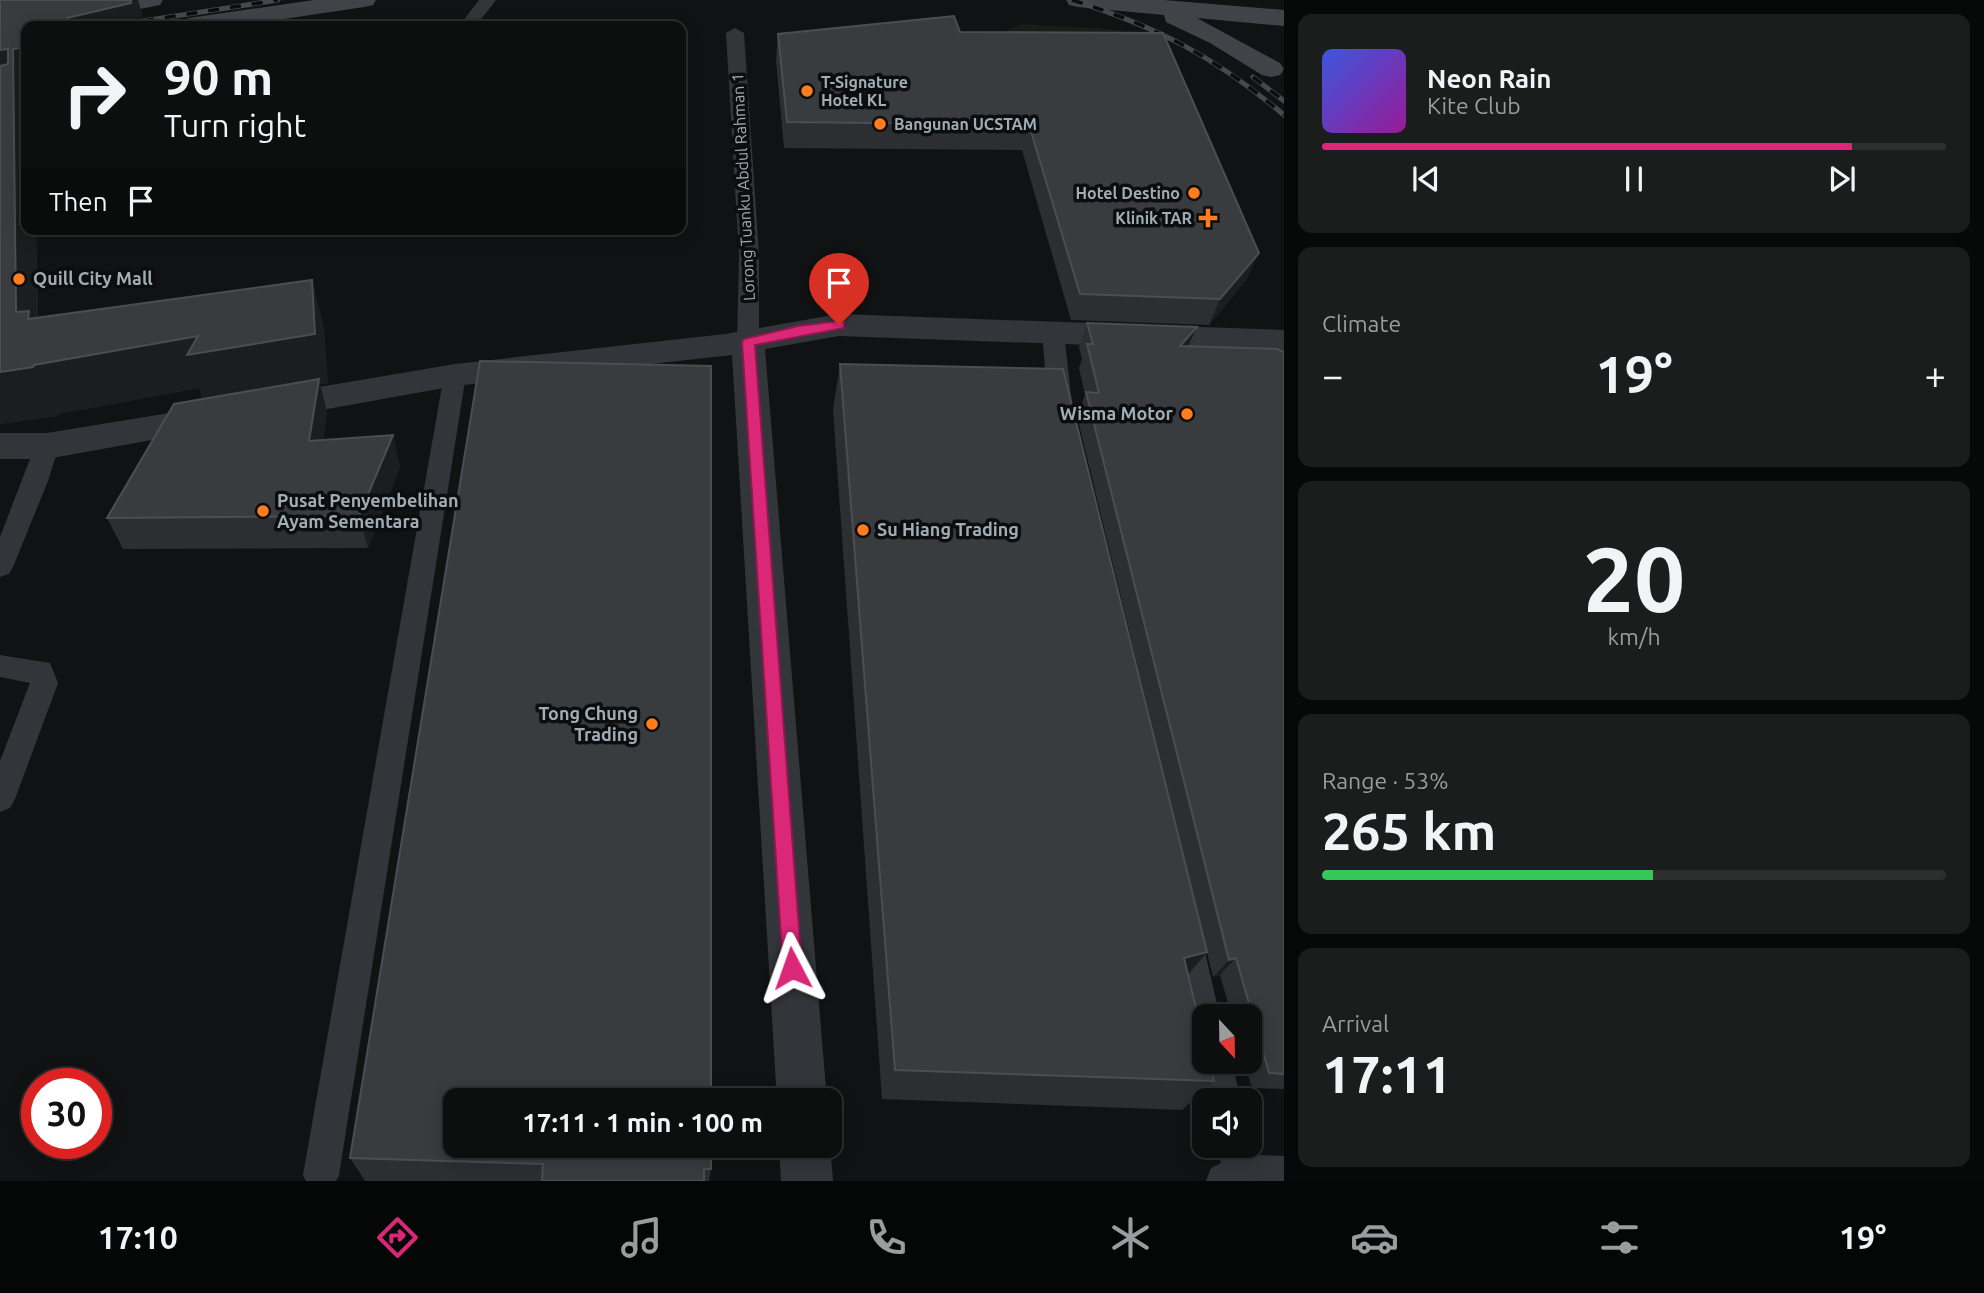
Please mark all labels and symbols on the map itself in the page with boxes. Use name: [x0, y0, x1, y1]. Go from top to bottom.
street label: Lorong Tuanku Abdul Rahman 1: [728, 73, 758, 301]
place label: T-Signature Hotel KL: [821, 73, 908, 109]
marker: T-Signature Hotel KL: [799, 83, 815, 99]
place label: Bangunan UCSTAM: [894, 115, 1037, 133]
marker: Bangunan UCSTAM: [872, 116, 888, 132]
place label: Hotel Destino: [1075, 184, 1180, 202]
marker: Hotel Destino: [1186, 185, 1202, 201]
marker: Klinik TAR: [1198, 208, 1218, 228]
place label: Klinik TAR: [1115, 209, 1192, 227]
pin: [809, 253, 869, 325]
place label: Quill City Mall: [33, 268, 153, 288]
marker: Quill City Mall: [11, 271, 27, 287]
place label: Wisma Motor: [1060, 403, 1174, 423]
marker: Wisma Motor: [1179, 406, 1195, 422]
place label: Pusat Penyembelihan Ayam Sementara: [277, 490, 459, 531]
marker: Pusat Penyembelihan Ayam Sementara: [255, 503, 271, 519]
place label: Su Hiang Trading: [877, 519, 1019, 539]
marker: Su Hiang Trading: [855, 522, 871, 538]
place label: Tong Chung Trading: [539, 703, 638, 744]
marker: Tong Chung Trading: [644, 716, 660, 732]
position arrow: [755, 931, 829, 1005]
north arrow: [1192, 1004, 1262, 1074]
speed limit sign: 30: [21, 1068, 112, 1159]

